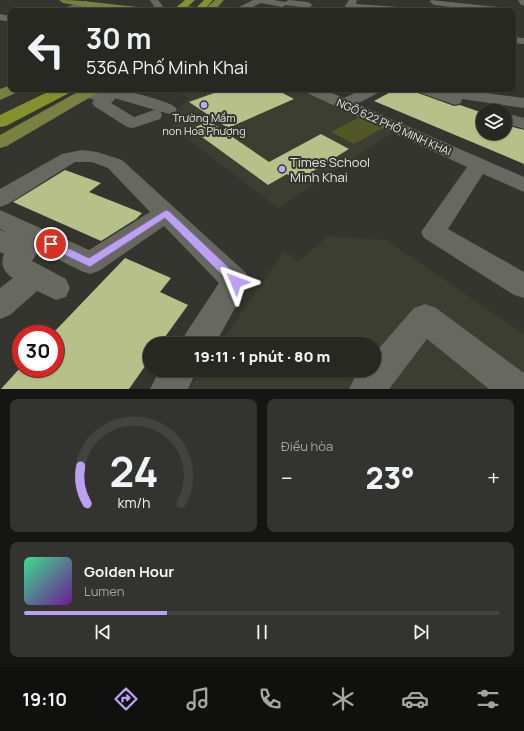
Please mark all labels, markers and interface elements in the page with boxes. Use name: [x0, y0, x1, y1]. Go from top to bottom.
text: 30 m: [86, 19, 151, 57]
icon: left: [20, 24, 72, 76]
text: 536A Phố Minh Khai: [86, 55, 248, 79]
street label: NGÕ 622 PHỐ MINH KHAI: [335, 94, 454, 159]
marker: Trường Mầm non Hoa Phượng: [199, 100, 209, 110]
map controls: [476, 104, 512, 140]
button: layers: [476, 104, 512, 140]
place label: Trường Mầm non Hoa Phượng: [162, 110, 246, 138]
place label: Times School Minh Khai: [290, 153, 370, 186]
marker: Times School Minh Khai: [277, 164, 287, 174]
pin: [34, 227, 68, 261]
icon: arrive: [40, 233, 62, 255]
position arrow: [215, 261, 257, 303]
speed limit sign: 30: [12, 325, 64, 377]
text: 19:11 · 1 phút · 80 m: [194, 346, 330, 367]
text: Điều hòa: [281, 437, 333, 455]
text: 24: [109, 442, 158, 498]
text: 23°: [365, 457, 415, 498]
text: −: [281, 463, 293, 493]
text: +: [487, 463, 500, 493]
text: km/h: [117, 492, 150, 511]
text: Golden Hour: [84, 561, 174, 582]
text: Lumen: [84, 582, 124, 600]
icon: previous: [92, 621, 114, 643]
icon: pause: [251, 621, 273, 643]
icon: next: [410, 621, 432, 643]
icon: directions: [112, 685, 140, 713]
icon: music: [184, 685, 212, 713]
icon: phone: [256, 685, 284, 713]
icon: climate: [329, 685, 357, 713]
icon: car: [401, 685, 429, 713]
icon: filters: [474, 685, 502, 713]
text: 19:10: [22, 687, 67, 711]

